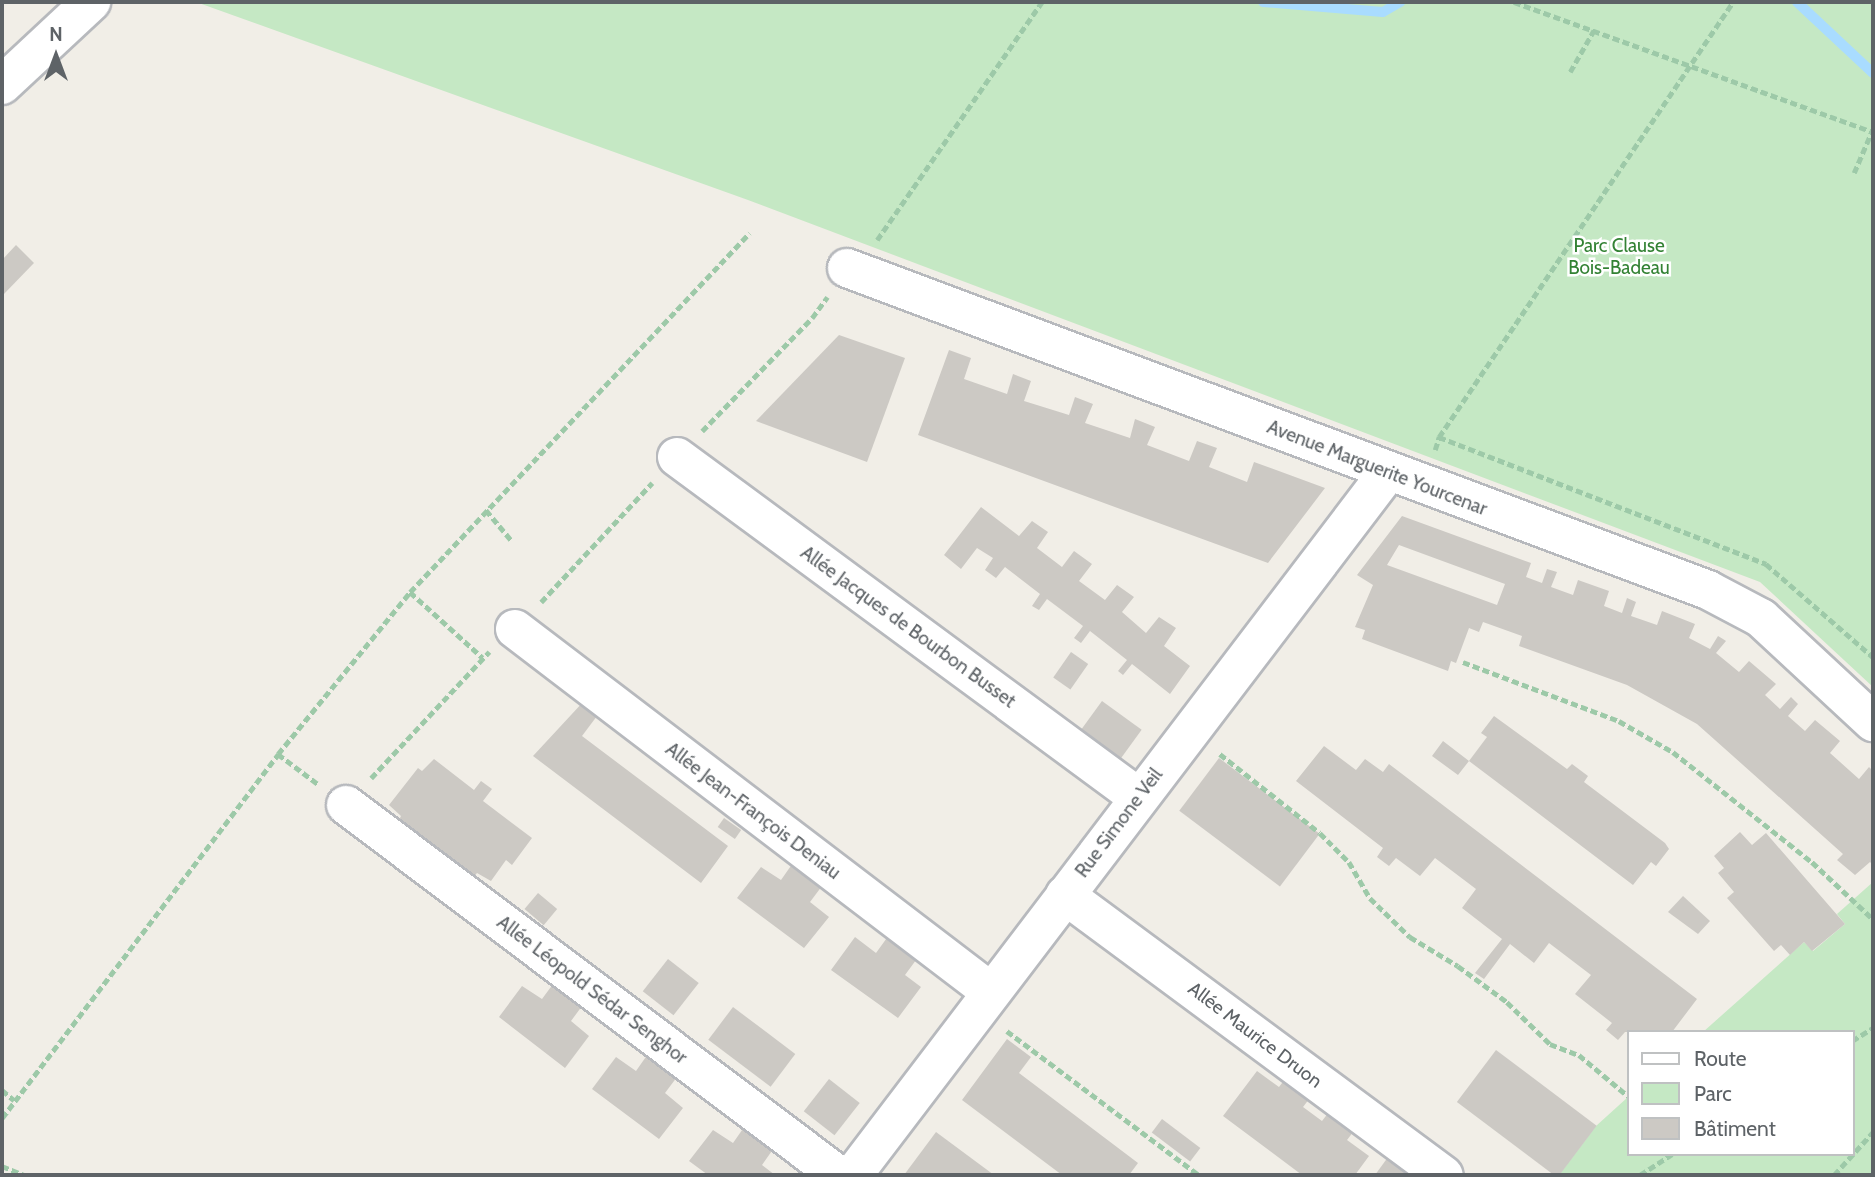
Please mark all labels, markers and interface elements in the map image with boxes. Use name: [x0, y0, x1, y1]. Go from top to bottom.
north arrow: [21, 21, 91, 91]
text: N: [49, 23, 63, 46]
park label: Parc Clause Bois-Badeau: [1568, 235, 1670, 279]
street label: Avenue Marguerite Yourcenar: [1264, 415, 1490, 521]
street label: Allée Jacques de Bourbon Busset: [796, 541, 1020, 713]
street label: Allée Jean-François Deniau: [661, 738, 845, 884]
street label: Rue Simone Veil: [1071, 764, 1167, 882]
street label: Allée Léopold Sédar Senghor: [492, 911, 692, 1069]
street label: Allée Maurice Druon: [1184, 977, 1326, 1093]
legend: [1626, 1030, 1854, 1156]
text: Route: [1694, 1046, 1747, 1071]
text: Parc: [1694, 1081, 1732, 1106]
text: Bâtiment: [1694, 1116, 1776, 1141]

